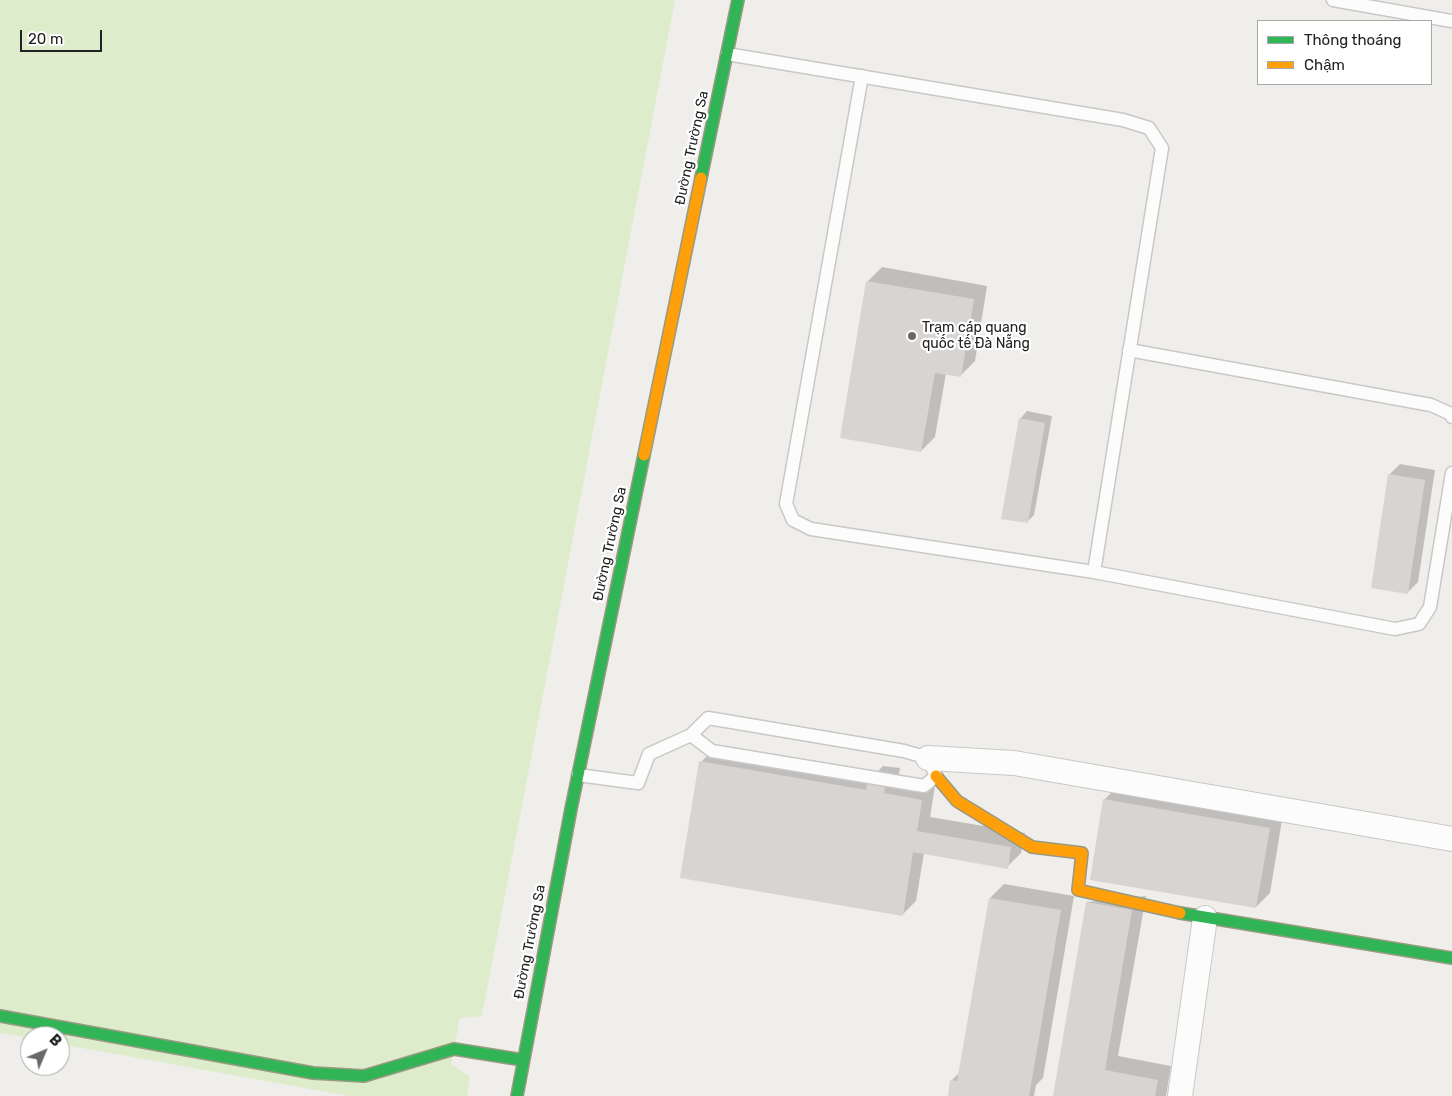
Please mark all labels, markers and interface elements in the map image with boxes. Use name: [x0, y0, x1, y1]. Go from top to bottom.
scale bar: [22, 20, 105, 52]
legend: [1257, 20, 1432, 85]
text: 20 m: [28, 30, 63, 48]
text: Thông thoáng: [1304, 31, 1401, 49]
text: Chậm: [1304, 56, 1345, 74]
street label: Đường Trường Sa: [672, 89, 712, 207]
place label: Trạm cáp quang quốc tế Đà Nẵng: [922, 320, 1030, 352]
marker: Trạm cáp quang quốc tế Đà Nẵng: [906, 330, 918, 342]
street label: Đường Trường Sa: [590, 485, 630, 603]
street label: Đường Trường Sa: [511, 883, 549, 1001]
north arrow: [20, 1026, 70, 1076]
text: B: [46, 1031, 65, 1050]

